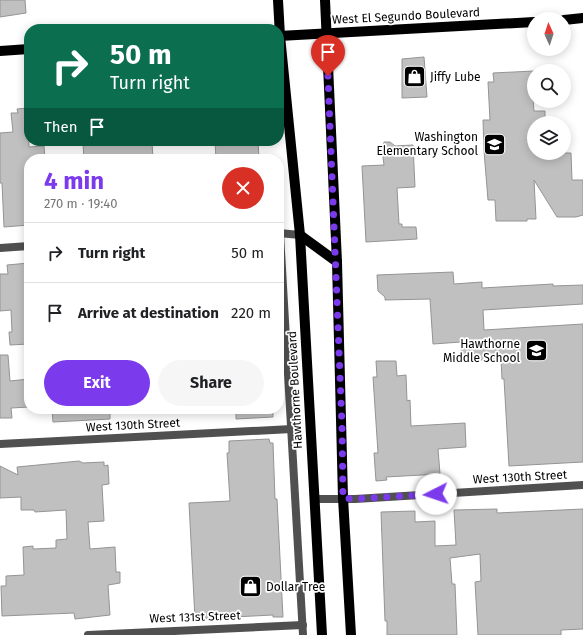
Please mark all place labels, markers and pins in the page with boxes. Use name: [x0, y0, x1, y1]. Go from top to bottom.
pin: [311, 35, 345, 76]
shop icon: Jiffy Lube: [402, 64, 428, 90]
place label: Jiffy Lube: [430, 70, 481, 84]
place label: Washington Elementary School: [376, 130, 478, 158]
school or university icon: Washington Elementary School: [481, 131, 507, 157]
place label: Hawthorne Middle School: [443, 337, 520, 365]
school or university icon: Hawthorne Middle School: [523, 338, 549, 364]
shop icon: Dollar Tree: [237, 574, 263, 600]
place label: Dollar Tree: [266, 580, 325, 594]

